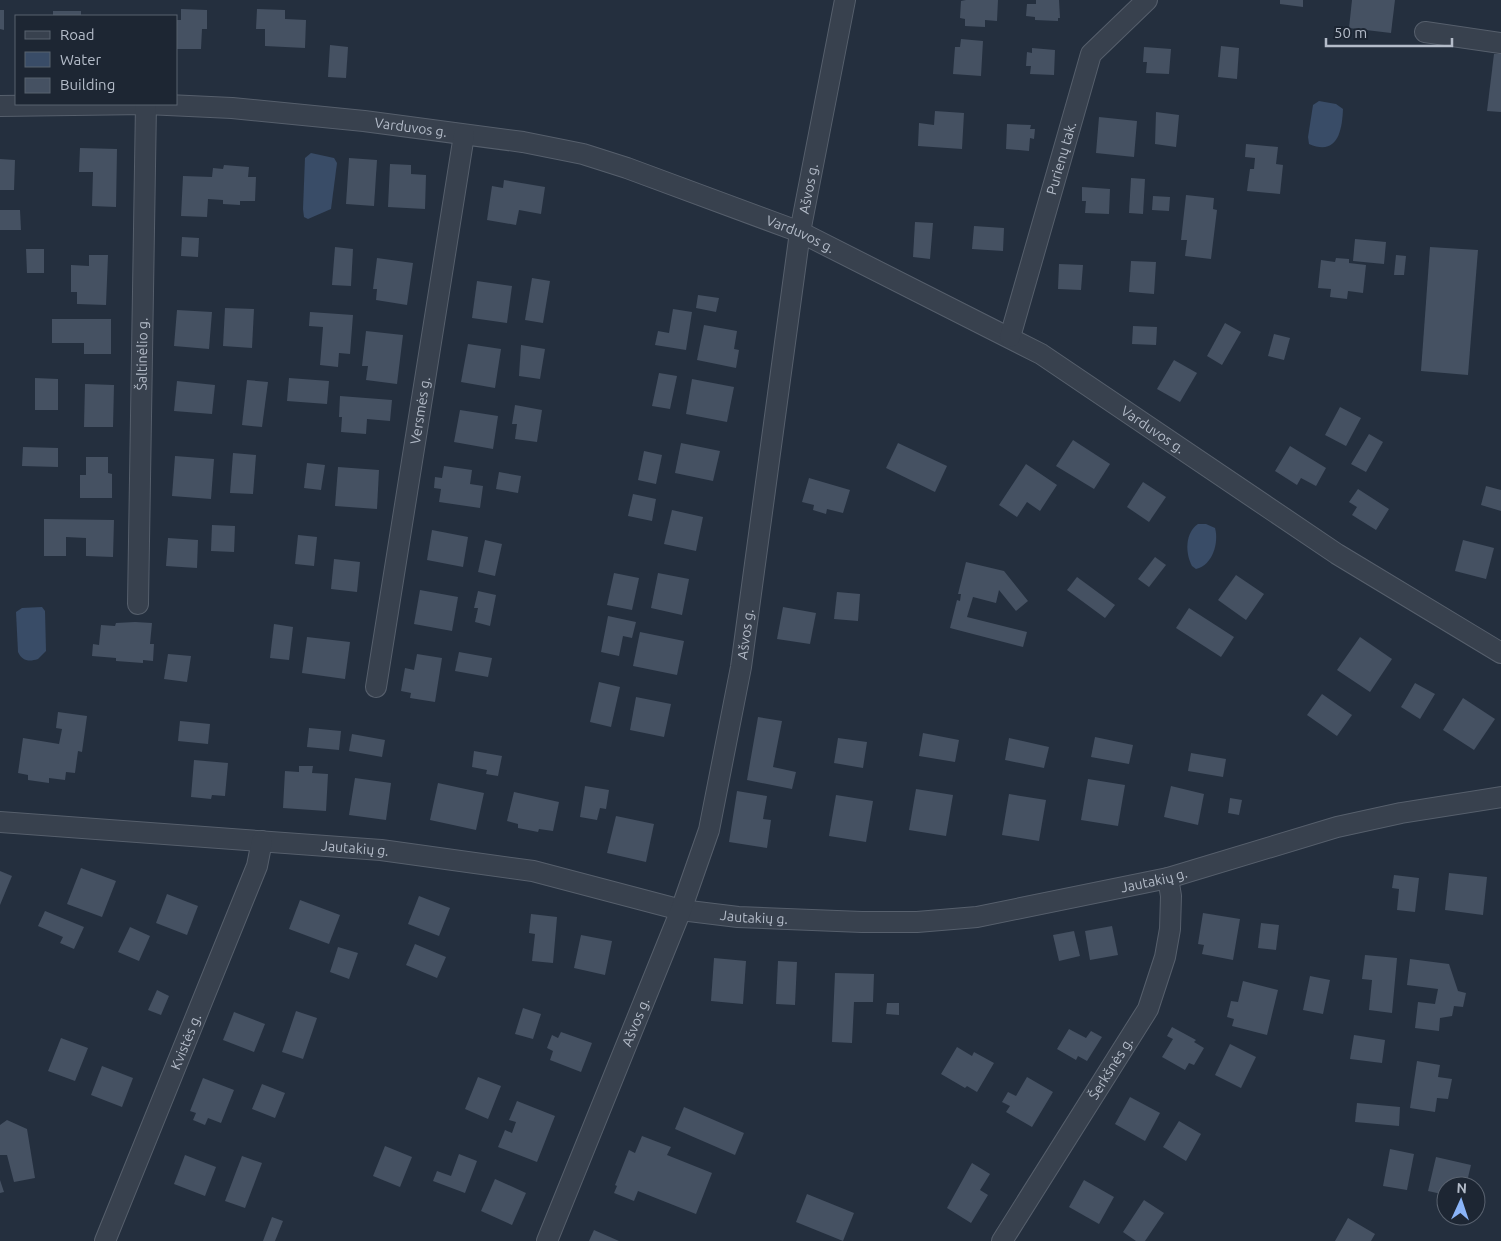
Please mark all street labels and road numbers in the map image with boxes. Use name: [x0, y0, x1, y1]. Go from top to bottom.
street label: Varduvos g.: [374, 114, 448, 140]
street label: Purienų tak.: [1043, 120, 1079, 197]
street label: Ašvos g.: [796, 162, 821, 215]
street label: Varduvos g.: [764, 212, 837, 256]
street label: Šaltinėlio g.: [132, 317, 151, 391]
street label: Versmės g.: [407, 376, 433, 445]
street label: Varduvos g.: [1118, 402, 1188, 457]
street label: Ašvos g.: [734, 608, 757, 661]
street label: Jautakių g.: [321, 838, 390, 859]
street label: Jautakių g.: [1119, 865, 1189, 895]
street label: Jautakių g.: [719, 907, 788, 927]
street label: Ašvos g.: [619, 996, 653, 1049]
street label: Kvistės g.: [167, 1011, 204, 1072]
street label: Šerkšnės g.: [1084, 1034, 1136, 1102]

